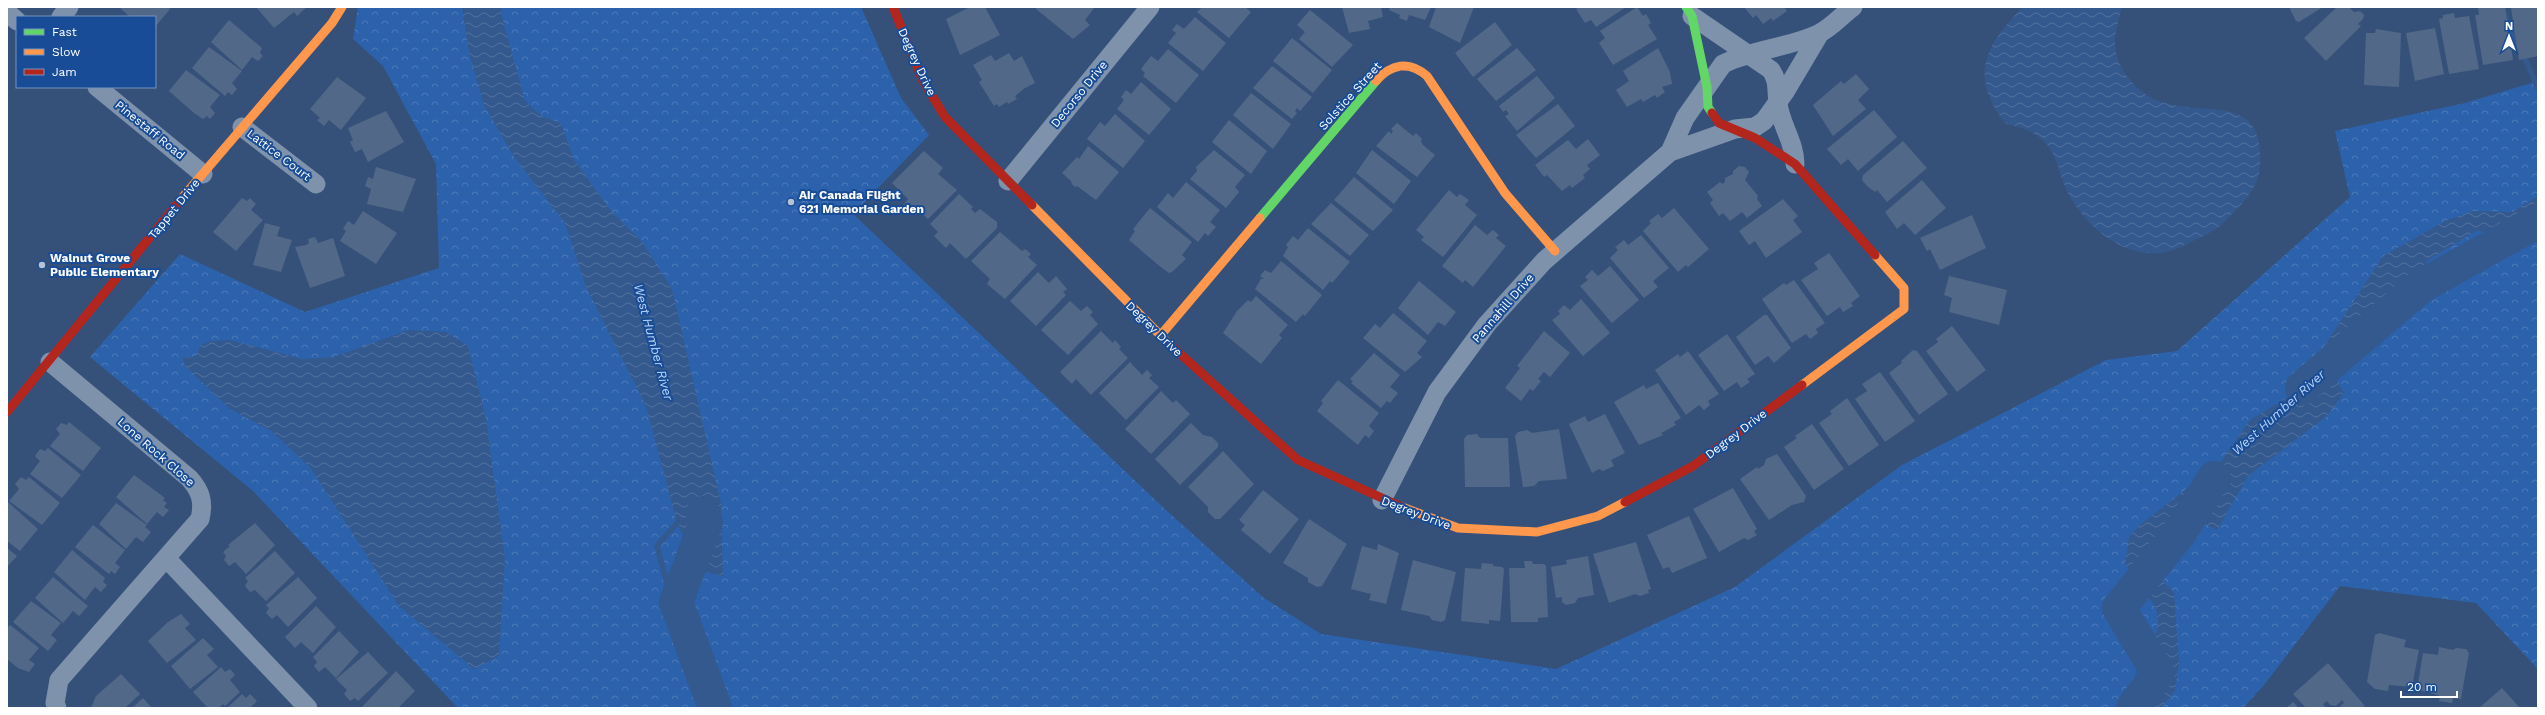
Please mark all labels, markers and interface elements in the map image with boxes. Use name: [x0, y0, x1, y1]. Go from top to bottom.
legend: [16, 16, 156, 88]
north arrow: [2489, 16, 2529, 56]
text: N: [2505, 20, 2513, 33]
text: Fast: [52, 25, 77, 39]
street label: Degrey Drive: [895, 26, 939, 98]
text: Slow: [52, 45, 80, 59]
street label: Decorso Drive: [1048, 58, 1110, 130]
street label: Solstice Street: [1316, 59, 1384, 133]
text: Jam: [52, 65, 77, 79]
street label: Pinestaff Road: [112, 98, 188, 162]
street label: Lattice Court: [244, 126, 314, 184]
street label: Tappet Drive: [145, 176, 203, 242]
place label: Air Canada Flight 621 Memorial Garden: [799, 188, 924, 216]
marker: Air Canada Flight 621 Memorial Garden: [786, 197, 796, 207]
place label: Walnut Grove Public Elementary: [50, 251, 159, 279]
marker: Walnut Grove Public Elementary: [37, 260, 47, 270]
street label: Pannahill Drive: [1469, 270, 1537, 346]
water label: West Humber River: [631, 282, 677, 403]
street label: Degrey Drive: [1123, 299, 1185, 359]
water label: West Humber River: [2229, 366, 2329, 458]
street label: Degrey Drive: [1703, 406, 1769, 462]
street label: Lone Rock Close: [115, 415, 197, 489]
street label: Degrey Drive: [1379, 493, 1453, 533]
scale bar: [2401, 673, 2457, 699]
text: 20 m: [2407, 680, 2437, 694]

